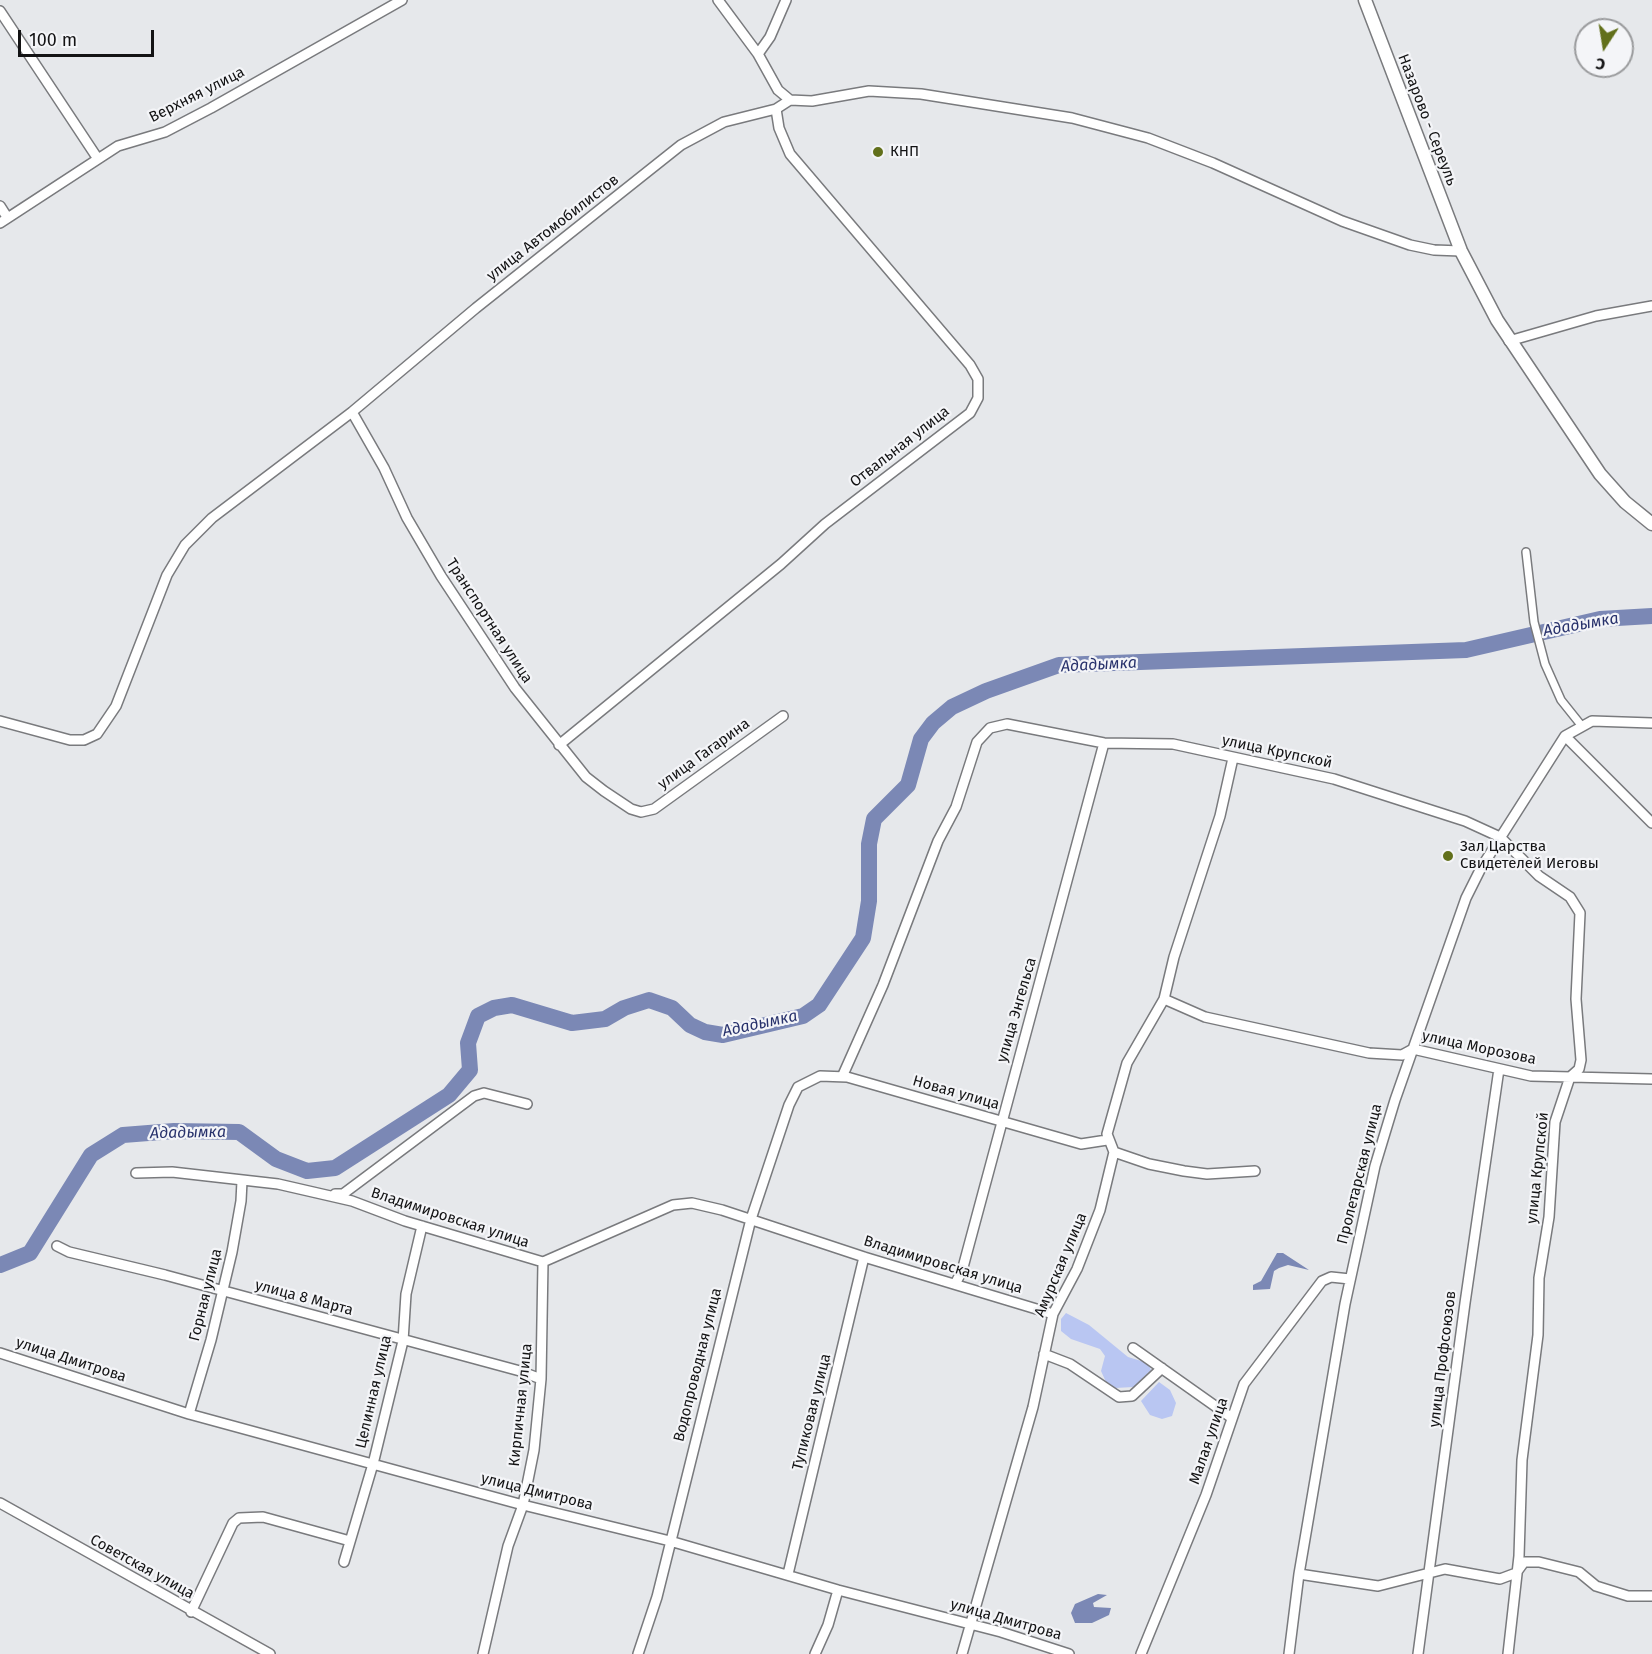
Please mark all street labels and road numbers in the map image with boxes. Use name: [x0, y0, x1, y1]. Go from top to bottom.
street label: Назарово - Сереуль: [1394, 52, 1460, 188]
street label: Верхняя улица: [146, 63, 248, 127]
street label: улица Автомобилистов: [483, 171, 623, 285]
street label: Отвальная улица: [847, 403, 953, 491]
street label: Транспортная улица: [442, 555, 536, 687]
street label: улица Гагарина: [655, 715, 753, 793]
street label: улица Крупской: [1220, 732, 1334, 772]
street label: улица Энгельса: [993, 955, 1041, 1065]
street label: улица Морозова: [1420, 1027, 1538, 1069]
street label: Новая улица: [911, 1072, 1001, 1114]
street label: Пролетарская улица: [1334, 1102, 1386, 1246]
street label: улица Крупской: [1523, 1111, 1553, 1225]
street label: Владимировская улица: [369, 1184, 531, 1252]
street label: Амурская улица: [1031, 1210, 1091, 1320]
street label: Владимировская улица: [861, 1232, 1025, 1298]
street label: Горная улица: [186, 1247, 226, 1343]
street label: улица 8 Марта: [253, 1276, 355, 1320]
street label: Водопроводная улица: [670, 1286, 726, 1444]
street label: улица Профсоюзов: [1426, 1290, 1460, 1428]
street label: улица Дмитрова: [14, 1334, 128, 1386]
street label: Целинная улица: [352, 1334, 396, 1450]
street label: Кирпичная улица: [506, 1342, 536, 1468]
street label: Тупиковая улица: [789, 1352, 835, 1472]
street label: Малая улица: [1186, 1395, 1232, 1487]
street label: улица Дмитрова: [479, 1469, 595, 1515]
street label: Советская улица: [87, 1531, 197, 1603]
street label: улица Дмитрова: [948, 1596, 1064, 1644]

